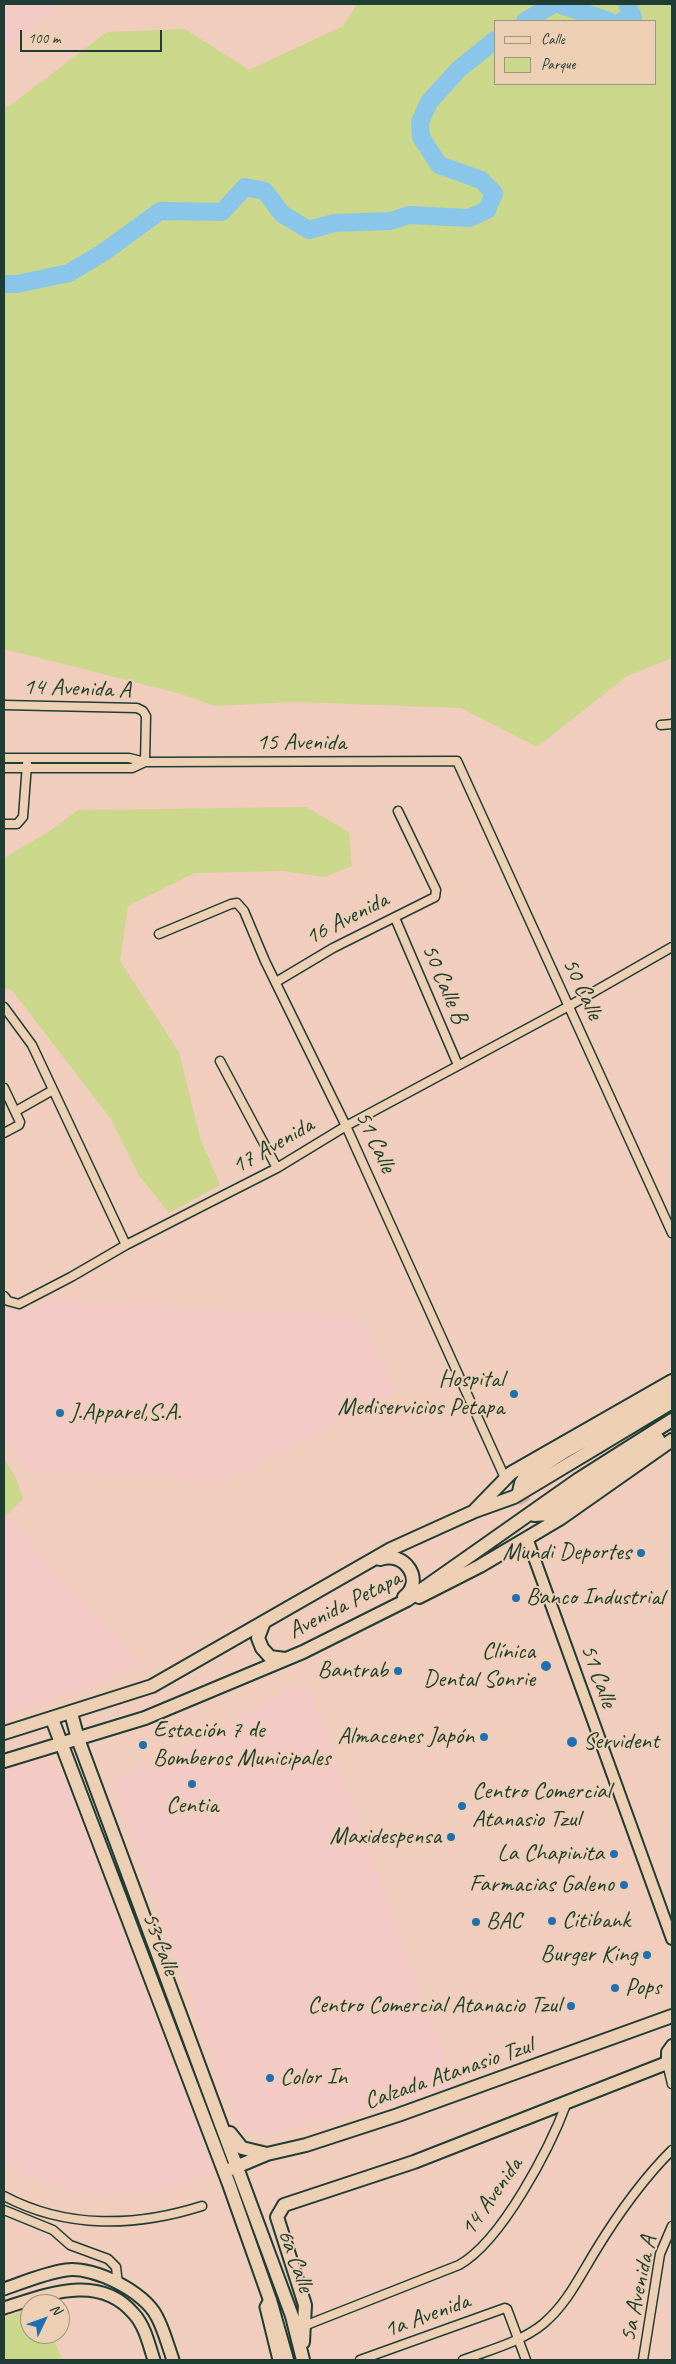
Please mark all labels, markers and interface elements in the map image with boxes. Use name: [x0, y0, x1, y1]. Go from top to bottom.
scale bar: [22, 20, 165, 52]
legend: [493, 20, 656, 85]
text: 100 m: [28, 29, 60, 48]
text: Calle: [541, 30, 565, 49]
text: Parque: [541, 55, 575, 74]
street label: 14 Avenida A: [23, 673, 131, 705]
street label: 15 Avenida: [256, 729, 346, 757]
street label: 16 Avenida: [301, 886, 393, 952]
street label: 50 Calle B: [414, 940, 474, 1028]
street label: 50 Calle: [555, 953, 609, 1025]
street label: 51 Calle: [348, 1106, 402, 1178]
street label: 17 Avenida: [227, 1111, 319, 1181]
place label: Hospital Mediservicios Petapa: [337, 1366, 504, 1422]
marker: Hospital Mediservicios Petapa: [508, 1388, 520, 1400]
place label: J.Apparel,S.A.: [70, 1399, 181, 1427]
marker: J.Apparel,S.A.: [54, 1407, 66, 1419]
place label: Mundi Deportes: [503, 1539, 631, 1567]
marker: Mundi Deportes: [635, 1547, 647, 1559]
street label: Avenida Petapa: [284, 1564, 406, 1646]
place label: Banco Industrial: [526, 1584, 664, 1612]
marker: Banco Industrial: [510, 1592, 522, 1604]
place label: Clínica Dental Sonrie: [423, 1638, 535, 1694]
street label: 51 Calle: [573, 1640, 623, 1712]
place label: Bantrab: [318, 1657, 388, 1685]
marker: Clínica Dental Sonrie: [539, 1659, 553, 1673]
marker: Bantrab: [392, 1665, 404, 1677]
place label: Estación 7 de Bomberos Municipales: [153, 1717, 330, 1773]
place label: Almacenes Japón: [337, 1723, 474, 1751]
place label: Servident: [583, 1728, 659, 1756]
marker: Almacenes Japón: [478, 1731, 490, 1743]
marker: Servident: [565, 1735, 579, 1749]
marker: Estación 7 de Bomberos Municipales: [137, 1739, 149, 1751]
marker: Centia: [186, 1778, 198, 1790]
place label: Centro Comercial Atanasio Tzul: [472, 1778, 610, 1834]
place label: Centia: [166, 1792, 218, 1820]
marker: Centro Comercial Atanasio Tzul: [456, 1800, 468, 1812]
place label: Maxidespensa: [330, 1823, 441, 1851]
marker: Maxidespensa: [445, 1831, 457, 1843]
place label: La Chapinita: [497, 1840, 604, 1868]
marker: La Chapinita: [608, 1848, 620, 1860]
place label: Farmacias Galeno: [469, 1871, 614, 1899]
marker: Farmacias Galeno: [618, 1879, 630, 1891]
place label: Citibank: [562, 1907, 630, 1935]
street label: 53 Calle: [135, 1908, 185, 1980]
place label: BAC: [486, 1908, 522, 1936]
marker: Citibank: [546, 1915, 558, 1927]
marker: BAC: [470, 1916, 482, 1928]
place label: Burger King: [540, 1941, 637, 1969]
marker: Burger King: [641, 1949, 653, 1961]
place label: Pops: [625, 1974, 661, 2002]
marker: Pops: [609, 1982, 621, 1994]
place label: Centro Comercial Atanacio Tzul: [308, 1992, 561, 2020]
marker: Centro Comercial Atanacio Tzul: [565, 2000, 577, 2012]
street label: Calzada Atanasio Tzul: [361, 2032, 537, 2116]
place label: Color In: [280, 2064, 347, 2092]
marker: Color In: [264, 2072, 276, 2084]
street label: 14 Avenida: [454, 2152, 530, 2242]
street label: 6a Calle: [270, 2226, 320, 2296]
street label: 5a Avenida A: [614, 2234, 664, 2344]
street label: 1a Avenida: [380, 2287, 474, 2345]
north arrow: [20, 2294, 70, 2344]
text: N: [47, 2300, 65, 2318]

